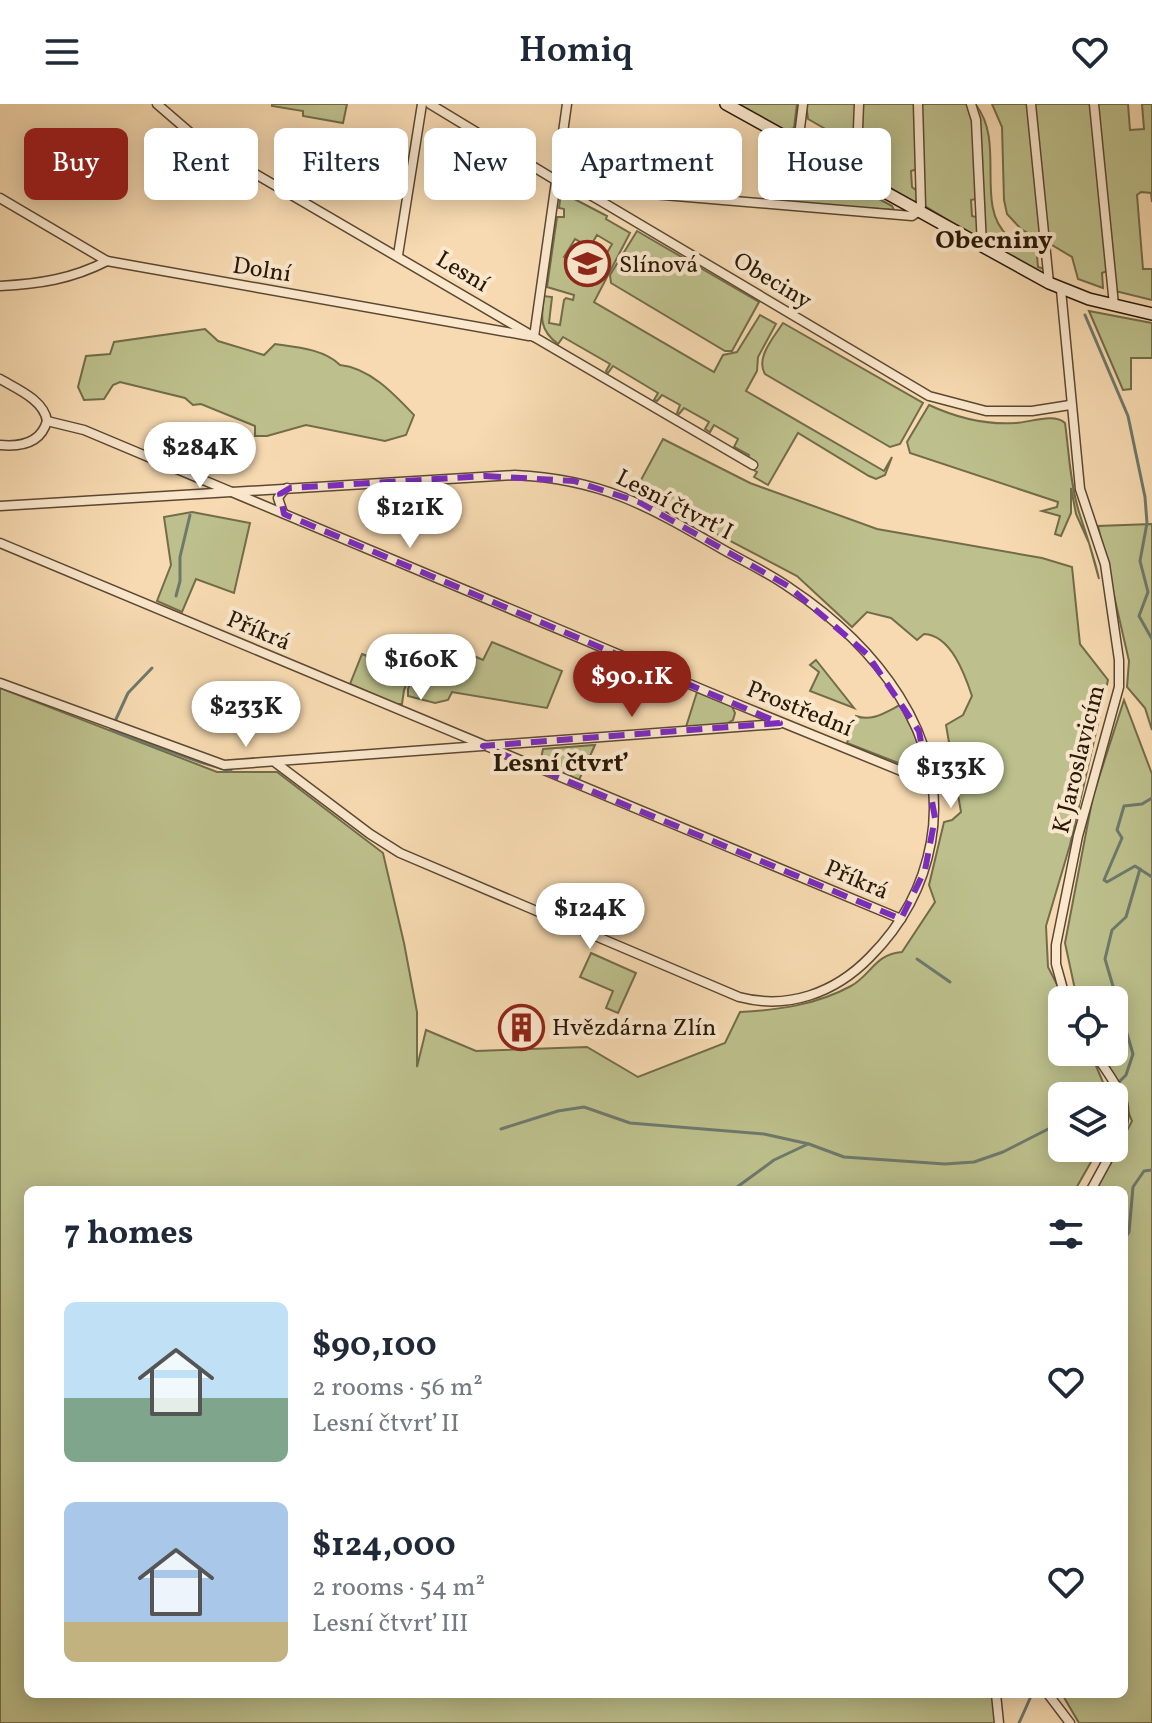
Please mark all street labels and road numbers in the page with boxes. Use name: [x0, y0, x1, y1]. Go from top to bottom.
street label: Lesní: [429, 244, 495, 302]
street label: Obeciny: [726, 245, 818, 319]
street label: Dolní: [230, 250, 293, 292]
street label: Lesní čtvrť I: [610, 462, 739, 550]
street label: Příkrá: [221, 603, 295, 660]
street label: Prostřední: [741, 673, 858, 747]
street label: K Jaroslavicím: [1045, 682, 1115, 837]
street label: Příkrá: [819, 852, 893, 909]

